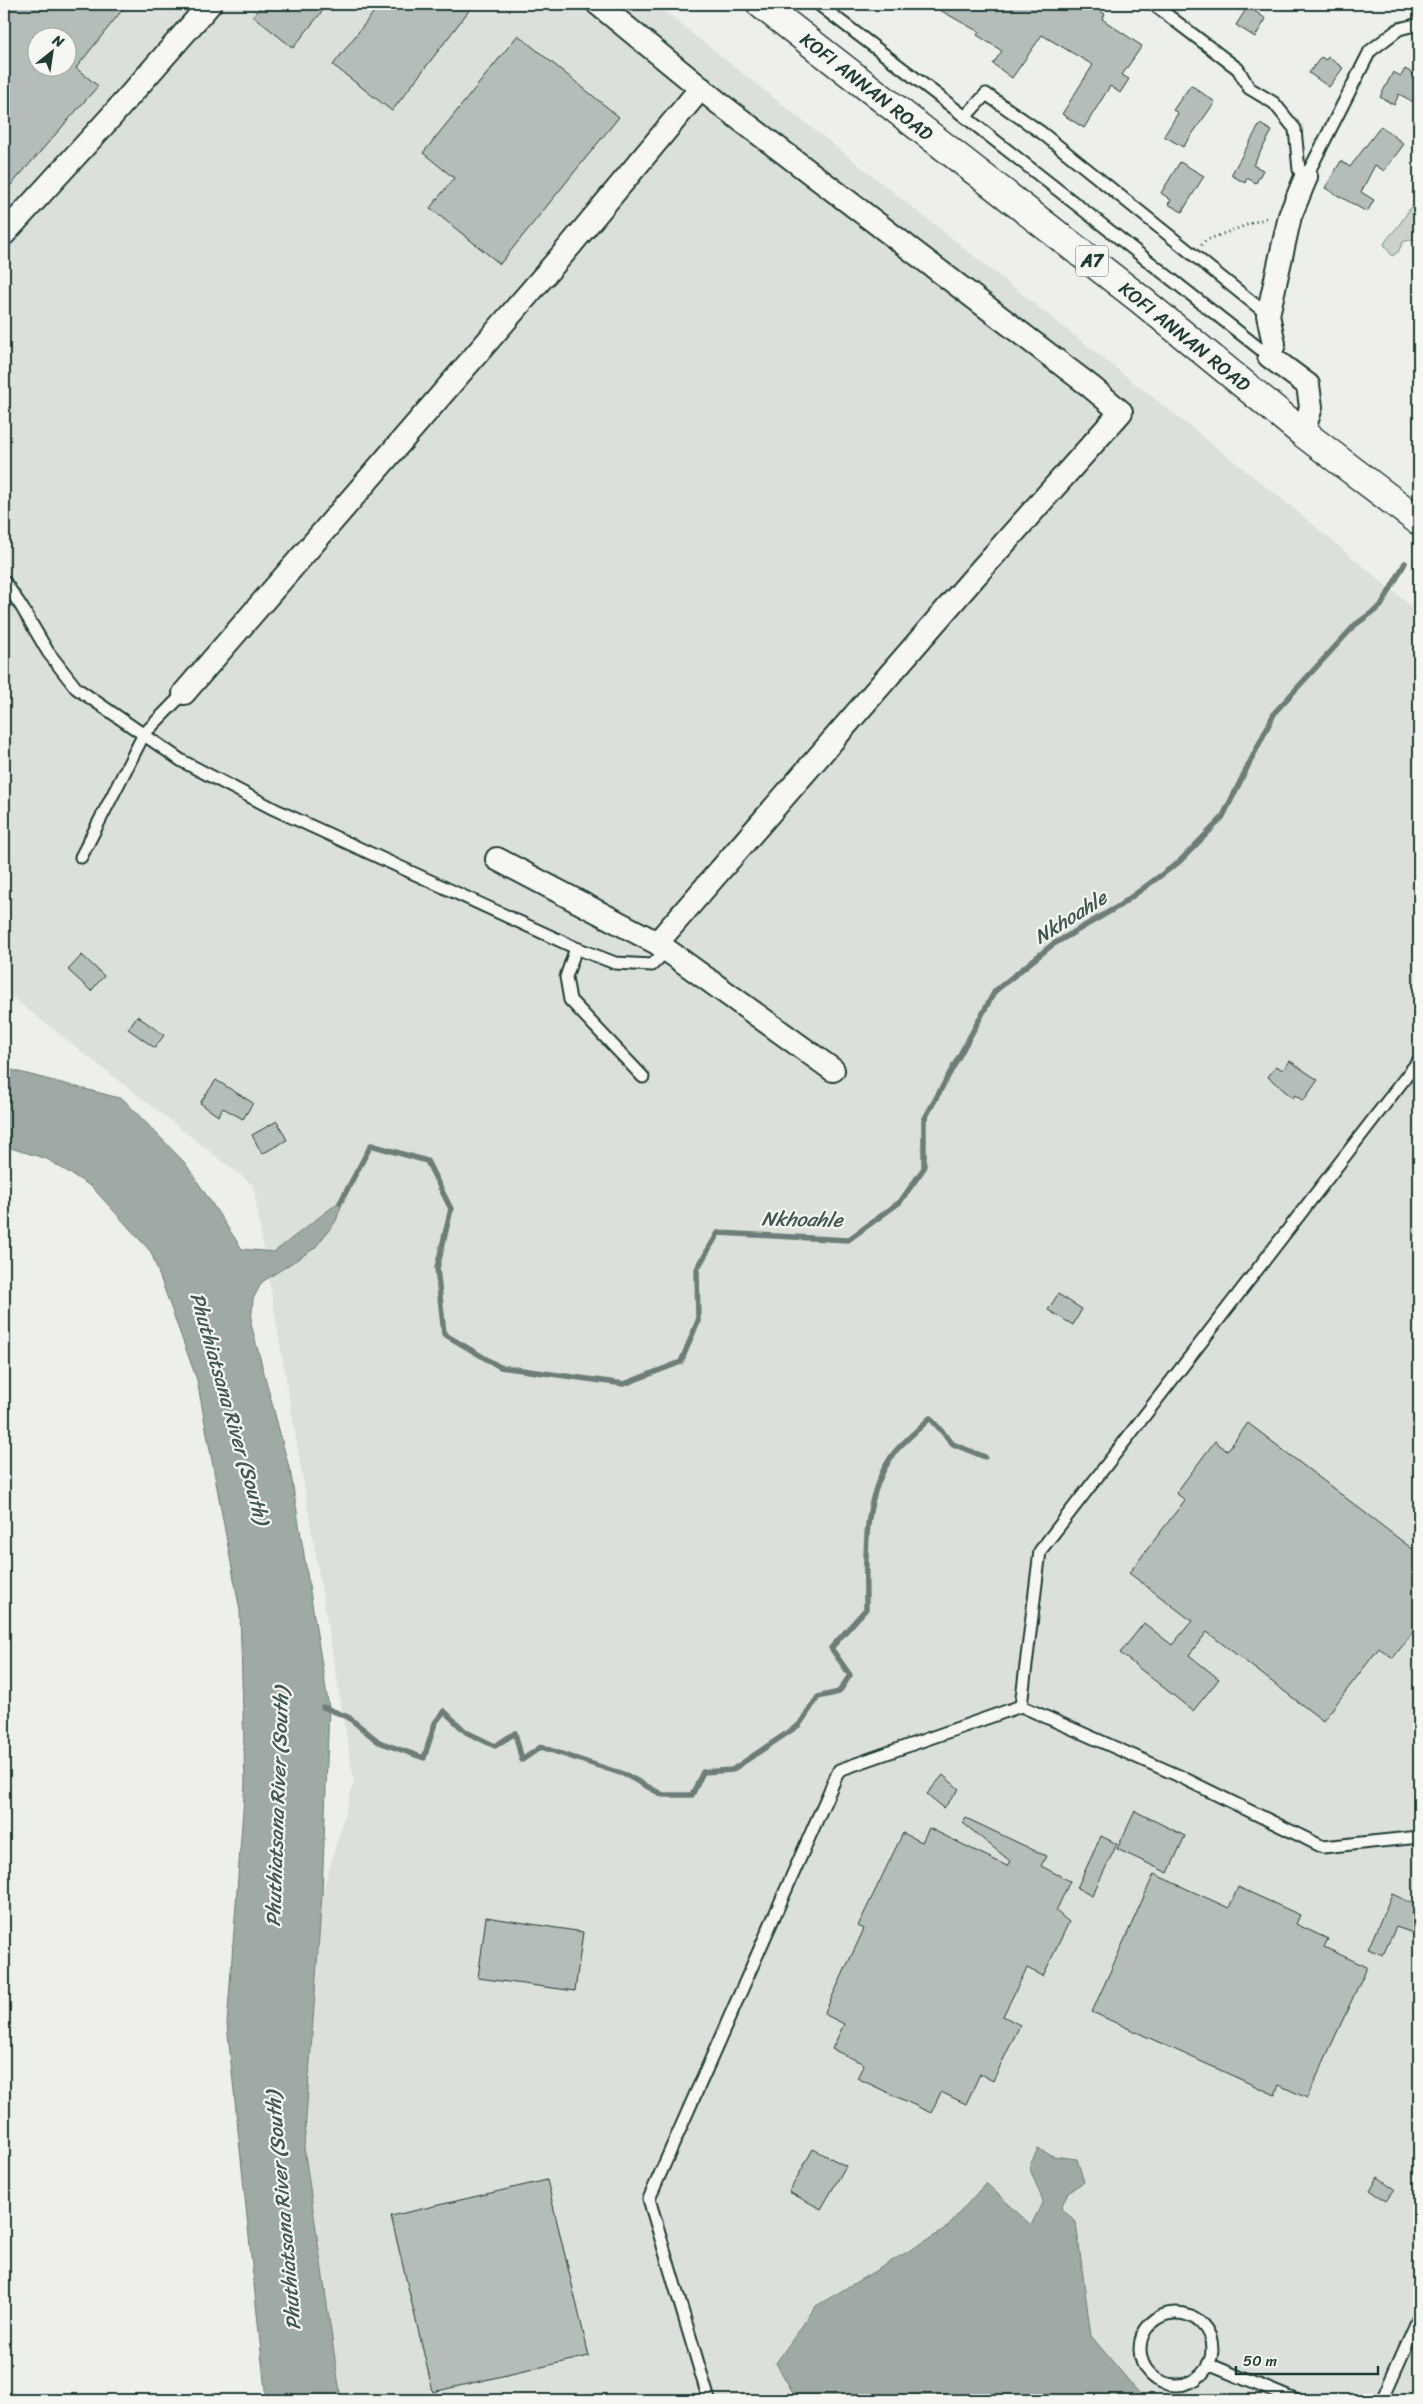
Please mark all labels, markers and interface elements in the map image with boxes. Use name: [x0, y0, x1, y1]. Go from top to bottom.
street label: KOFI ANNAN ROAD: [793, 24, 941, 150]
text: N: [47, 27, 69, 55]
north arrow: [28, 28, 78, 78]
road number: A7: [1076, 246, 1108, 276]
street label: KOFI ANNAN ROAD: [1111, 273, 1259, 401]
water label: Nkhoahle: [1027, 880, 1116, 954]
water label: Nkhoahle: [761, 1201, 845, 1238]
water label: Phuthiatsana River (South): [180, 1288, 280, 1532]
water label: Phuthiatsana River (South): [256, 1683, 299, 1927]
water label: Phuthiatsana River (South): [255, 2086, 311, 2332]
scale bar: [1236, 2344, 1378, 2376]
text: 50 m: [1243, 2348, 1278, 2374]

